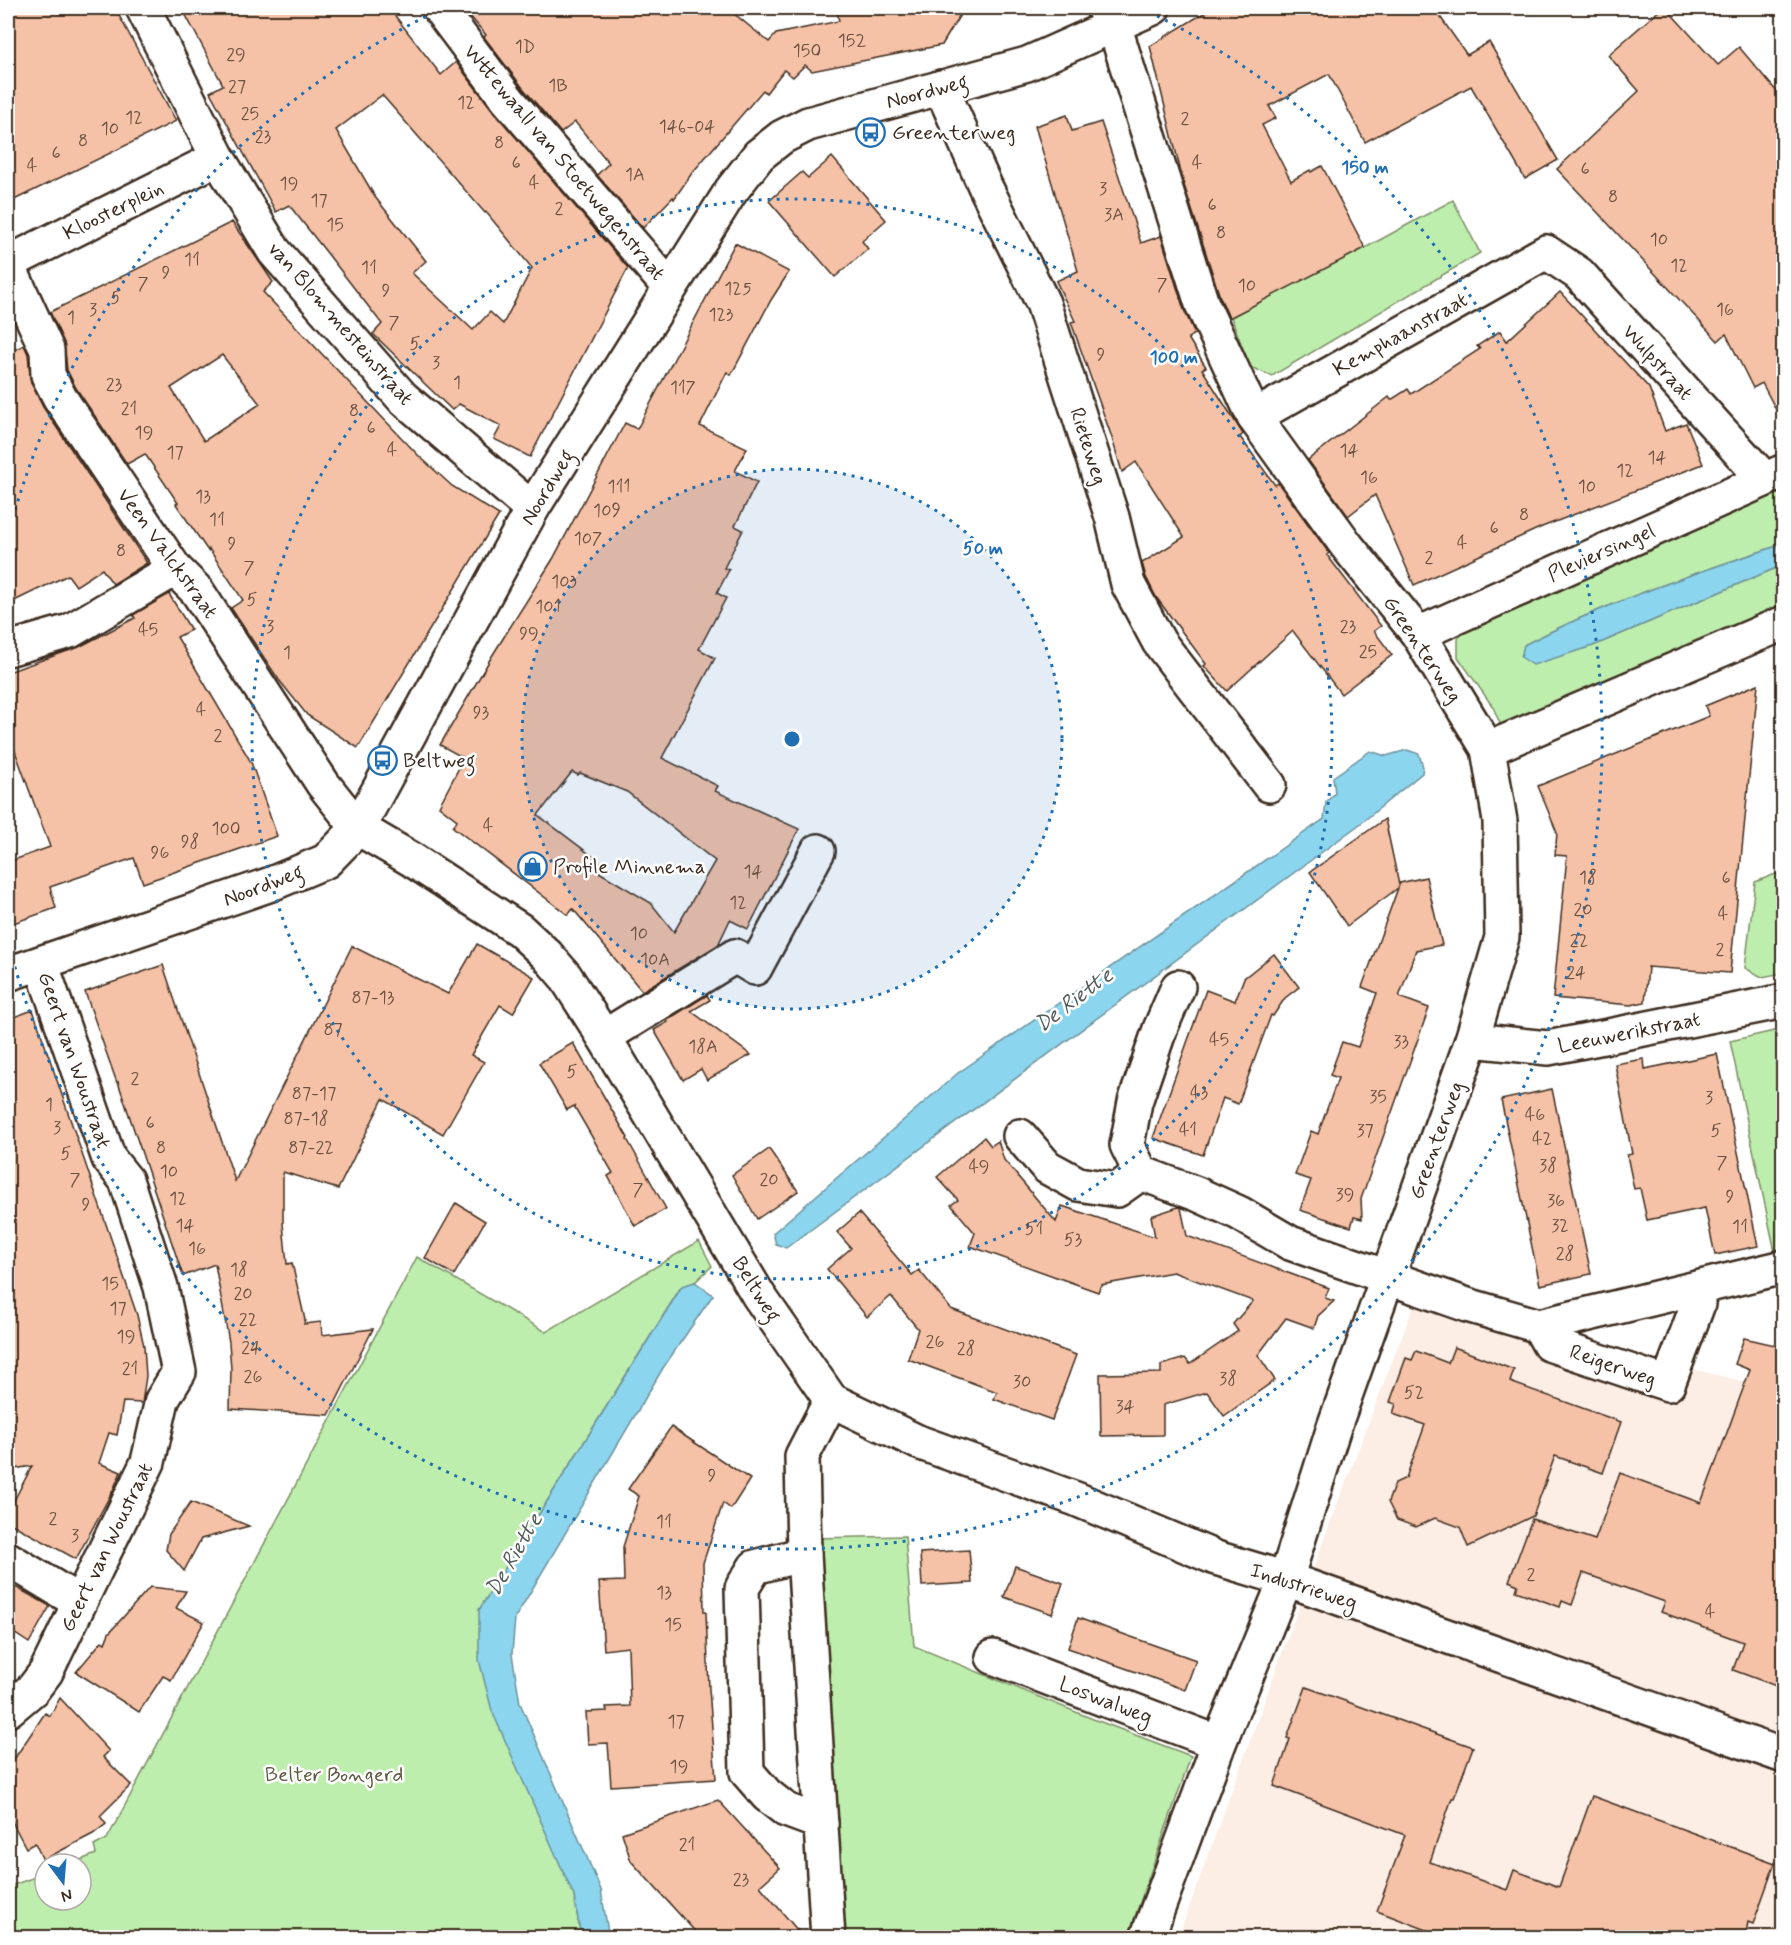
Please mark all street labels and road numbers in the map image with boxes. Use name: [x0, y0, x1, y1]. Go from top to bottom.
street label: Wttewaall van Stoetwegenstraat: [457, 39, 672, 287]
street label: Noordweg: [883, 68, 972, 118]
street label: Kloosterplein: [58, 174, 168, 247]
street label: van Blommesteinstraat: [261, 236, 419, 412]
street label: Kemphaanstraat: [1328, 286, 1473, 383]
street label: Wulpstraat: [1616, 319, 1699, 407]
street label: Rieteweg: [1062, 404, 1114, 489]
street label: Noordweg: [514, 444, 583, 532]
street label: Veen Valckstraat: [110, 483, 224, 625]
street label: Pleviersingel: [1543, 517, 1660, 589]
street label: Greenterweg: [1376, 591, 1468, 709]
street label: Noordweg: [219, 858, 308, 916]
street label: Geert van Woustraat: [31, 968, 117, 1153]
street label: Leeuwerikstraat: [1556, 1005, 1703, 1061]
street label: Greenterweg: [1403, 1078, 1471, 1203]
street label: Beltweg: [723, 1251, 787, 1329]
street label: Reigerweg: [1566, 1338, 1660, 1394]
street label: Geert van Woustraat: [54, 1458, 160, 1637]
street label: Industrieweg: [1246, 1557, 1361, 1618]
street label: Loswalweg: [1055, 1670, 1156, 1732]

